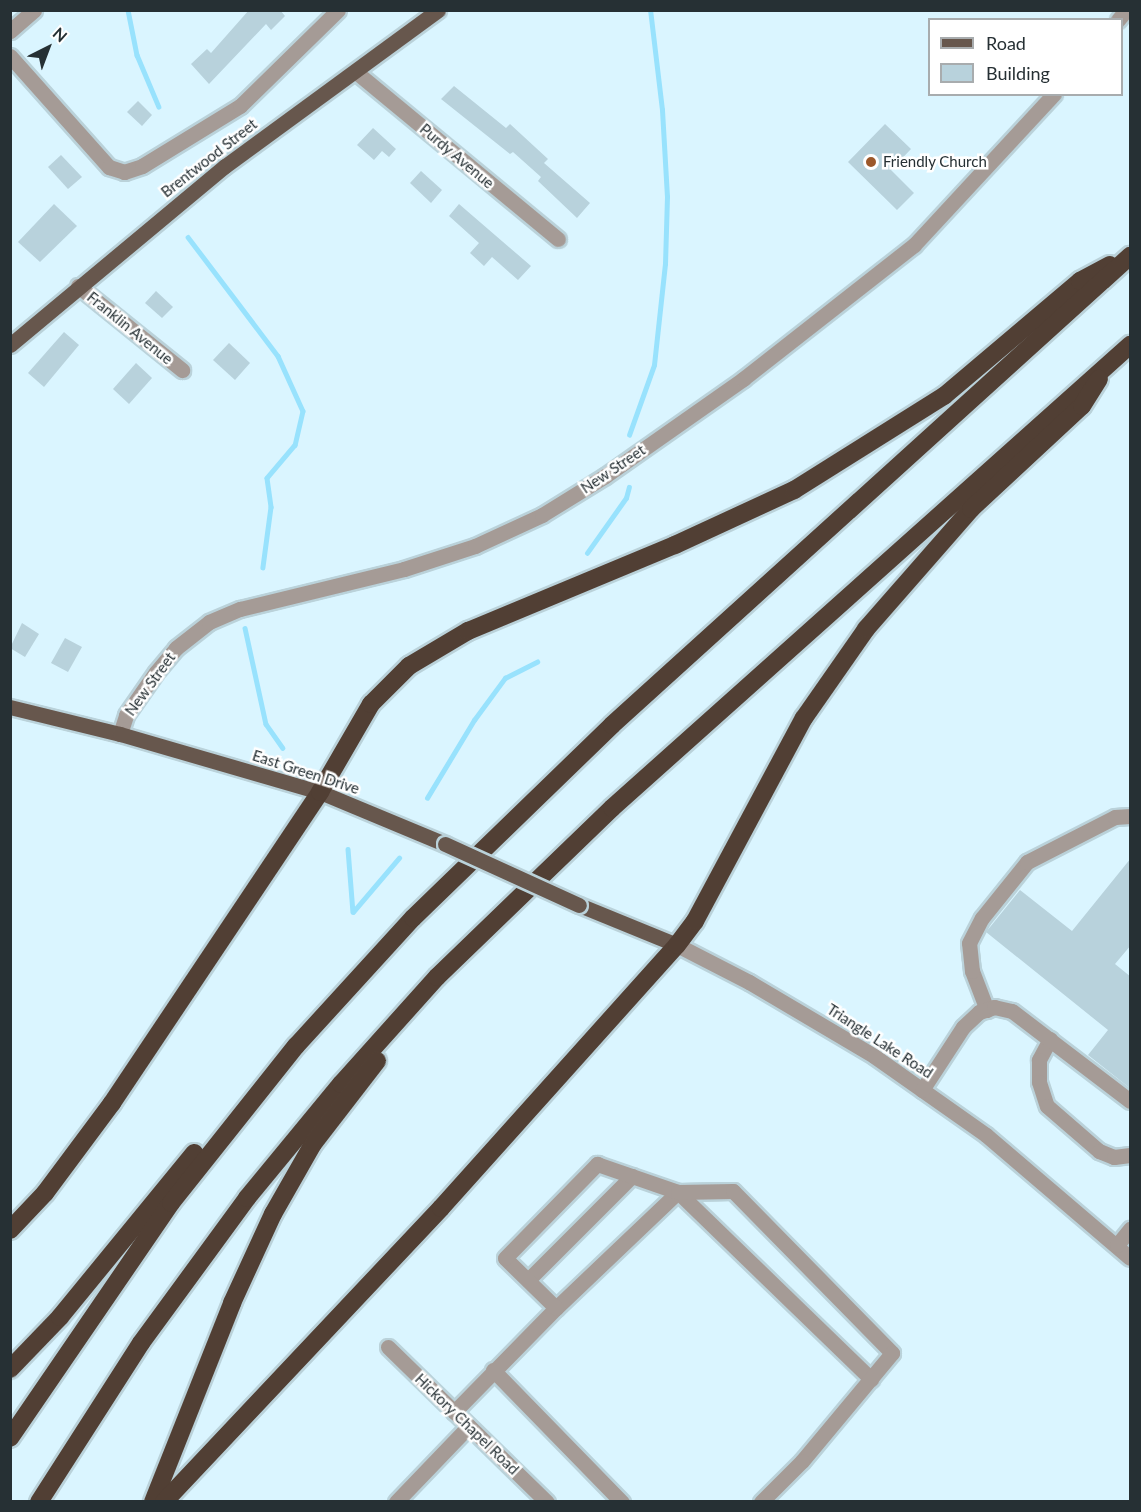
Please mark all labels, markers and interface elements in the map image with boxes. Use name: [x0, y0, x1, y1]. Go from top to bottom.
north arrow: [18, 18, 78, 78]
legend: [928, 18, 1123, 96]
text: N: [49, 23, 71, 45]
text: Road: [986, 32, 1026, 54]
text: Building: [986, 62, 1050, 84]
street label: Brentwood Street: [157, 115, 261, 201]
street label: Purdy Avenue: [416, 120, 498, 192]
place label: Friendly Church: [883, 153, 987, 171]
marker: Friendly Church: [864, 155, 878, 169]
street label: Franklin Avenue: [83, 288, 177, 368]
street label: New Street: [577, 441, 649, 497]
street label: New Street: [121, 649, 179, 719]
street label: East Green Drive: [250, 746, 362, 798]
street label: Triangle Lake Road: [824, 1000, 936, 1082]
street label: Hickory Chapel Road: [411, 1370, 523, 1478]

